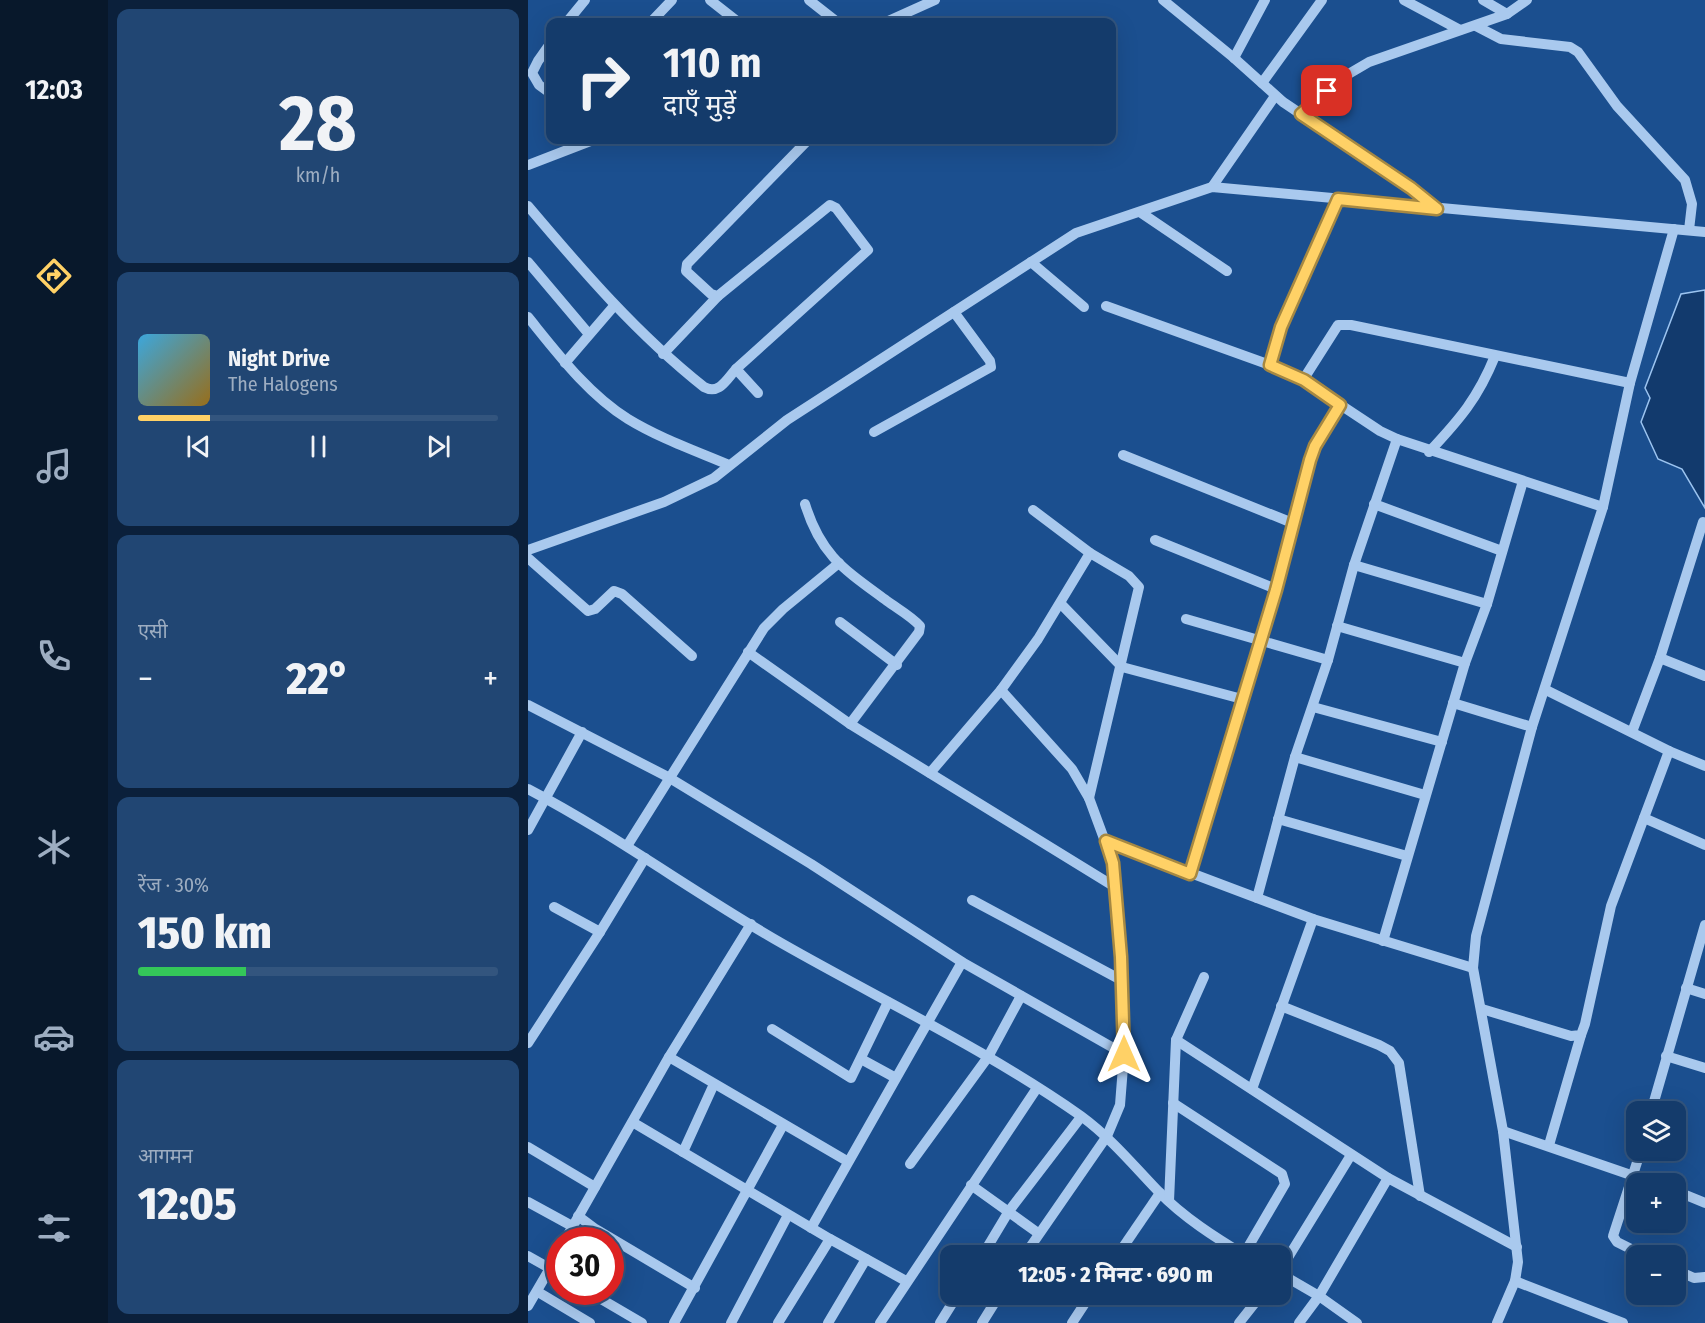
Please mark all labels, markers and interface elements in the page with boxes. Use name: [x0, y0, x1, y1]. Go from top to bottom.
text: 110 m: [663, 38, 762, 88]
icon: right: [564, 42, 642, 120]
pin: [1301, 65, 1352, 116]
text: 12:03: [25, 74, 83, 106]
icon: arrive: [1310, 74, 1343, 107]
text: 28: [279, 77, 357, 171]
text: दाएँ मुड़ें: [663, 89, 736, 121]
text: km/h: [296, 163, 340, 187]
icon: directions: [33, 255, 75, 297]
text: Night Drive: [228, 345, 330, 372]
text: The Halogens: [228, 372, 338, 396]
icon: previous: [182, 430, 215, 463]
icon: pause: [302, 430, 335, 463]
icon: next: [422, 430, 455, 463]
icon: music: [33, 445, 75, 487]
text: एसी: [138, 619, 168, 643]
icon: phone: [33, 635, 75, 677]
text: 22°: [286, 652, 350, 706]
text: −: [138, 659, 153, 699]
text: +: [483, 659, 498, 699]
icon: climate: [33, 826, 75, 868]
text: रेंज · 30%: [138, 873, 209, 897]
text: 150 km: [138, 906, 272, 960]
icon: car: [33, 1016, 75, 1058]
position arrow: [1092, 1022, 1156, 1086]
map controls: [1626, 1101, 1686, 1305]
button: layers: [1626, 1101, 1686, 1161]
text: आगमन: [138, 1144, 193, 1168]
button: +: [1626, 1173, 1686, 1233]
text: 12:05: [138, 1177, 237, 1231]
icon: filters: [33, 1207, 75, 1249]
speed limit sign: 30: [546, 1227, 624, 1305]
button: −: [1626, 1245, 1686, 1305]
text: 12:05 · 2 मिनट · 690 m: [1018, 1261, 1213, 1288]

